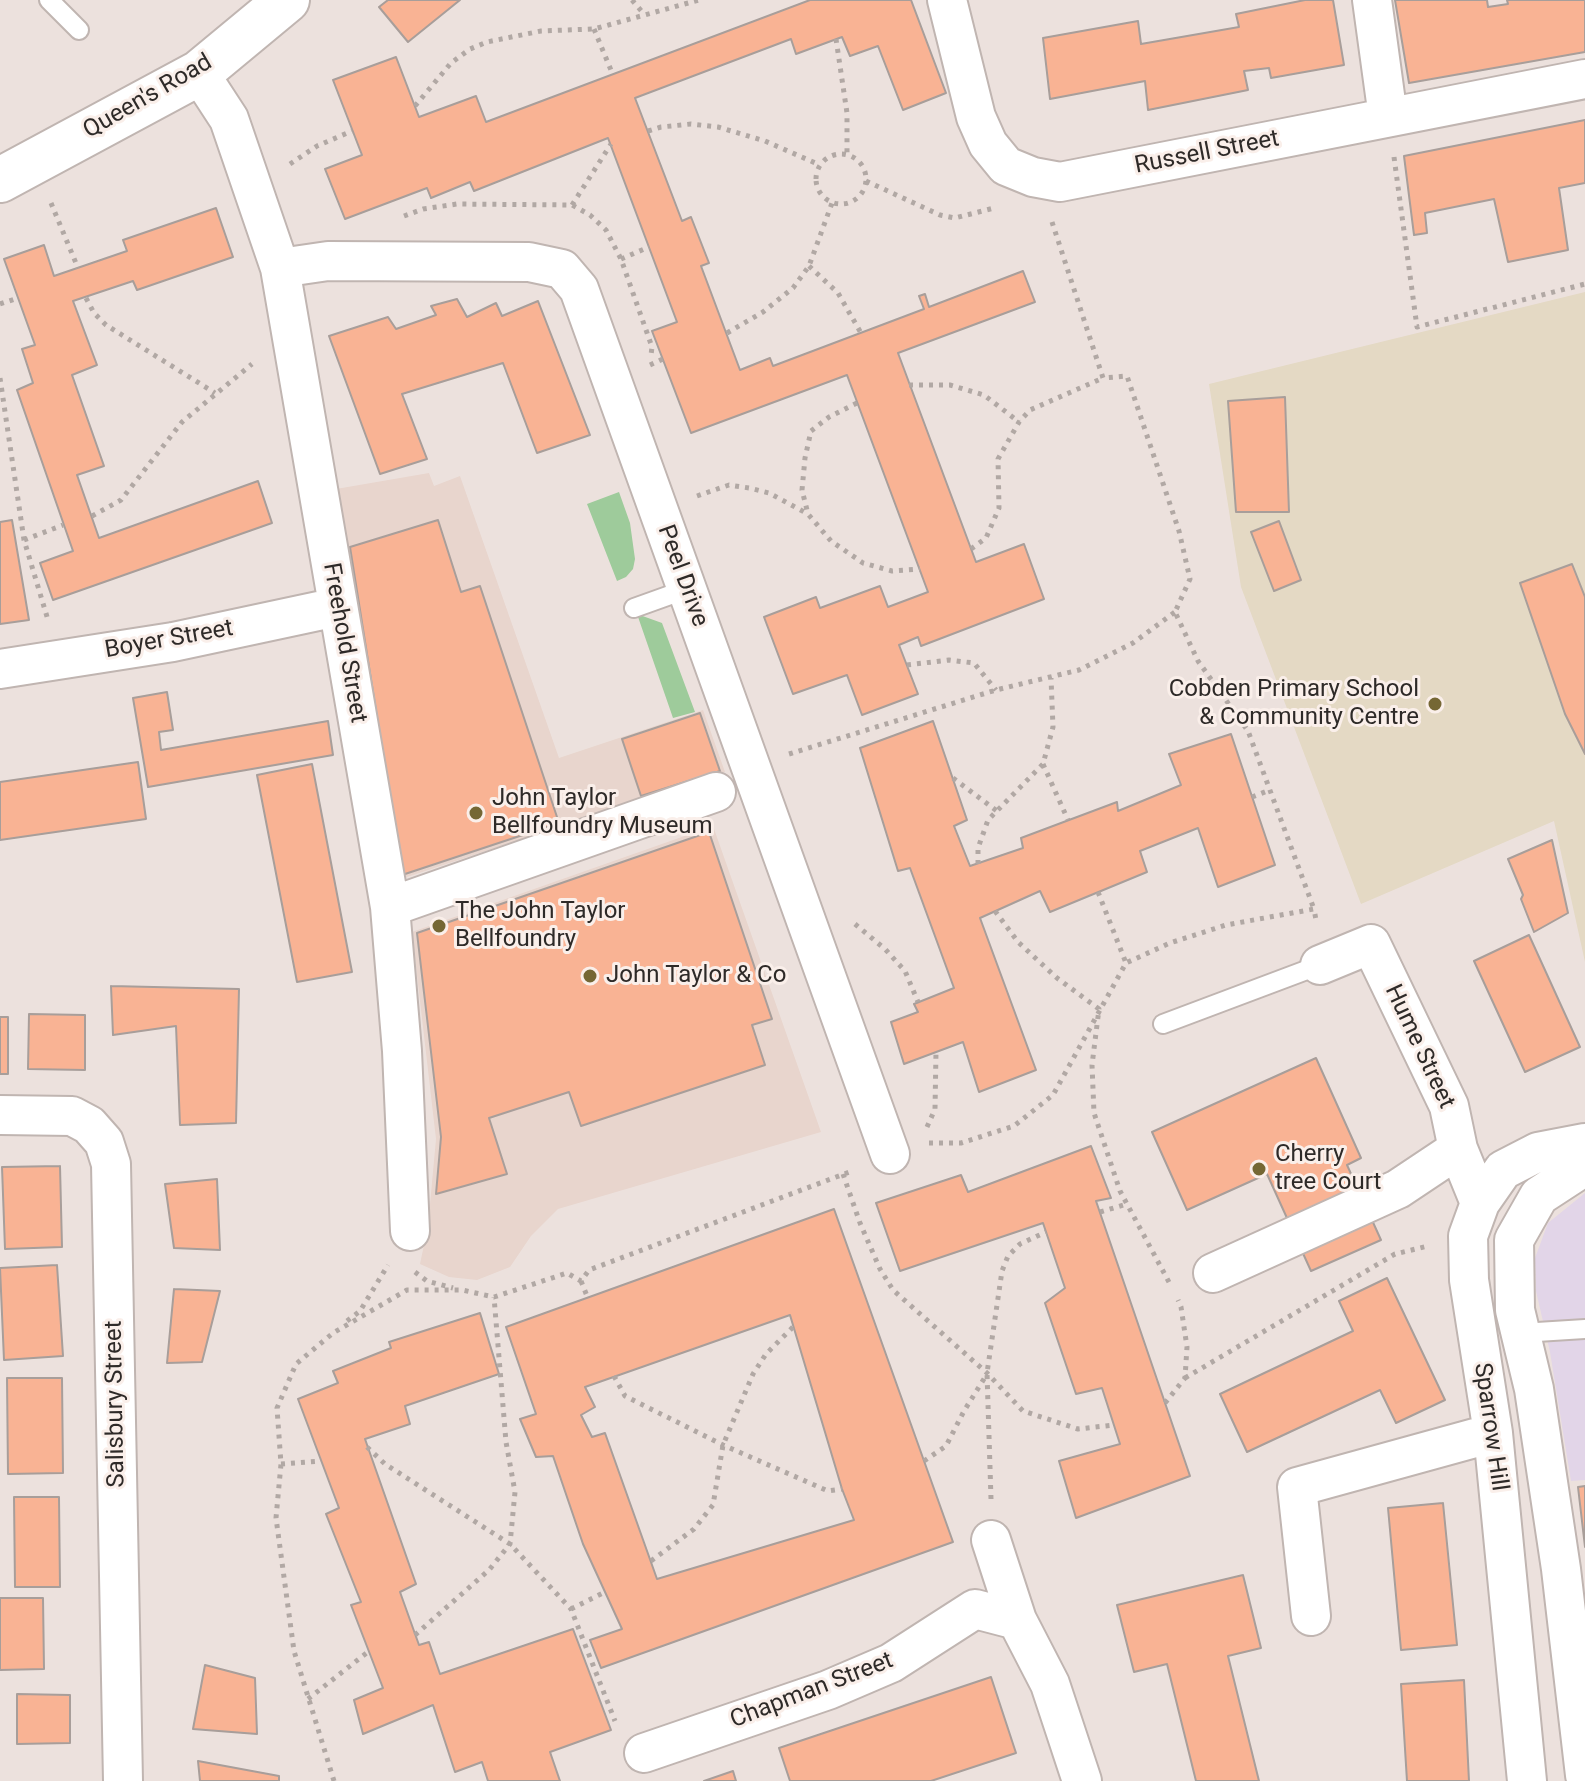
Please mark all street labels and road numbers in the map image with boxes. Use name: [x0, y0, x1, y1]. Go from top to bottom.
street label: Queen's Road: [78, 49, 218, 145]
street label: Russell Street: [1132, 125, 1282, 181]
street label: Peel Drive: [650, 521, 714, 631]
street label: Freehold Street: [316, 561, 372, 725]
street label: Boyer Street: [103, 615, 235, 665]
street label: Hume Street: [1378, 980, 1460, 1114]
street label: Salisbury Street: [100, 1320, 132, 1488]
street label: Sparrow Hill: [1467, 1361, 1513, 1493]
street label: Chapman Street: [727, 1647, 897, 1735]

